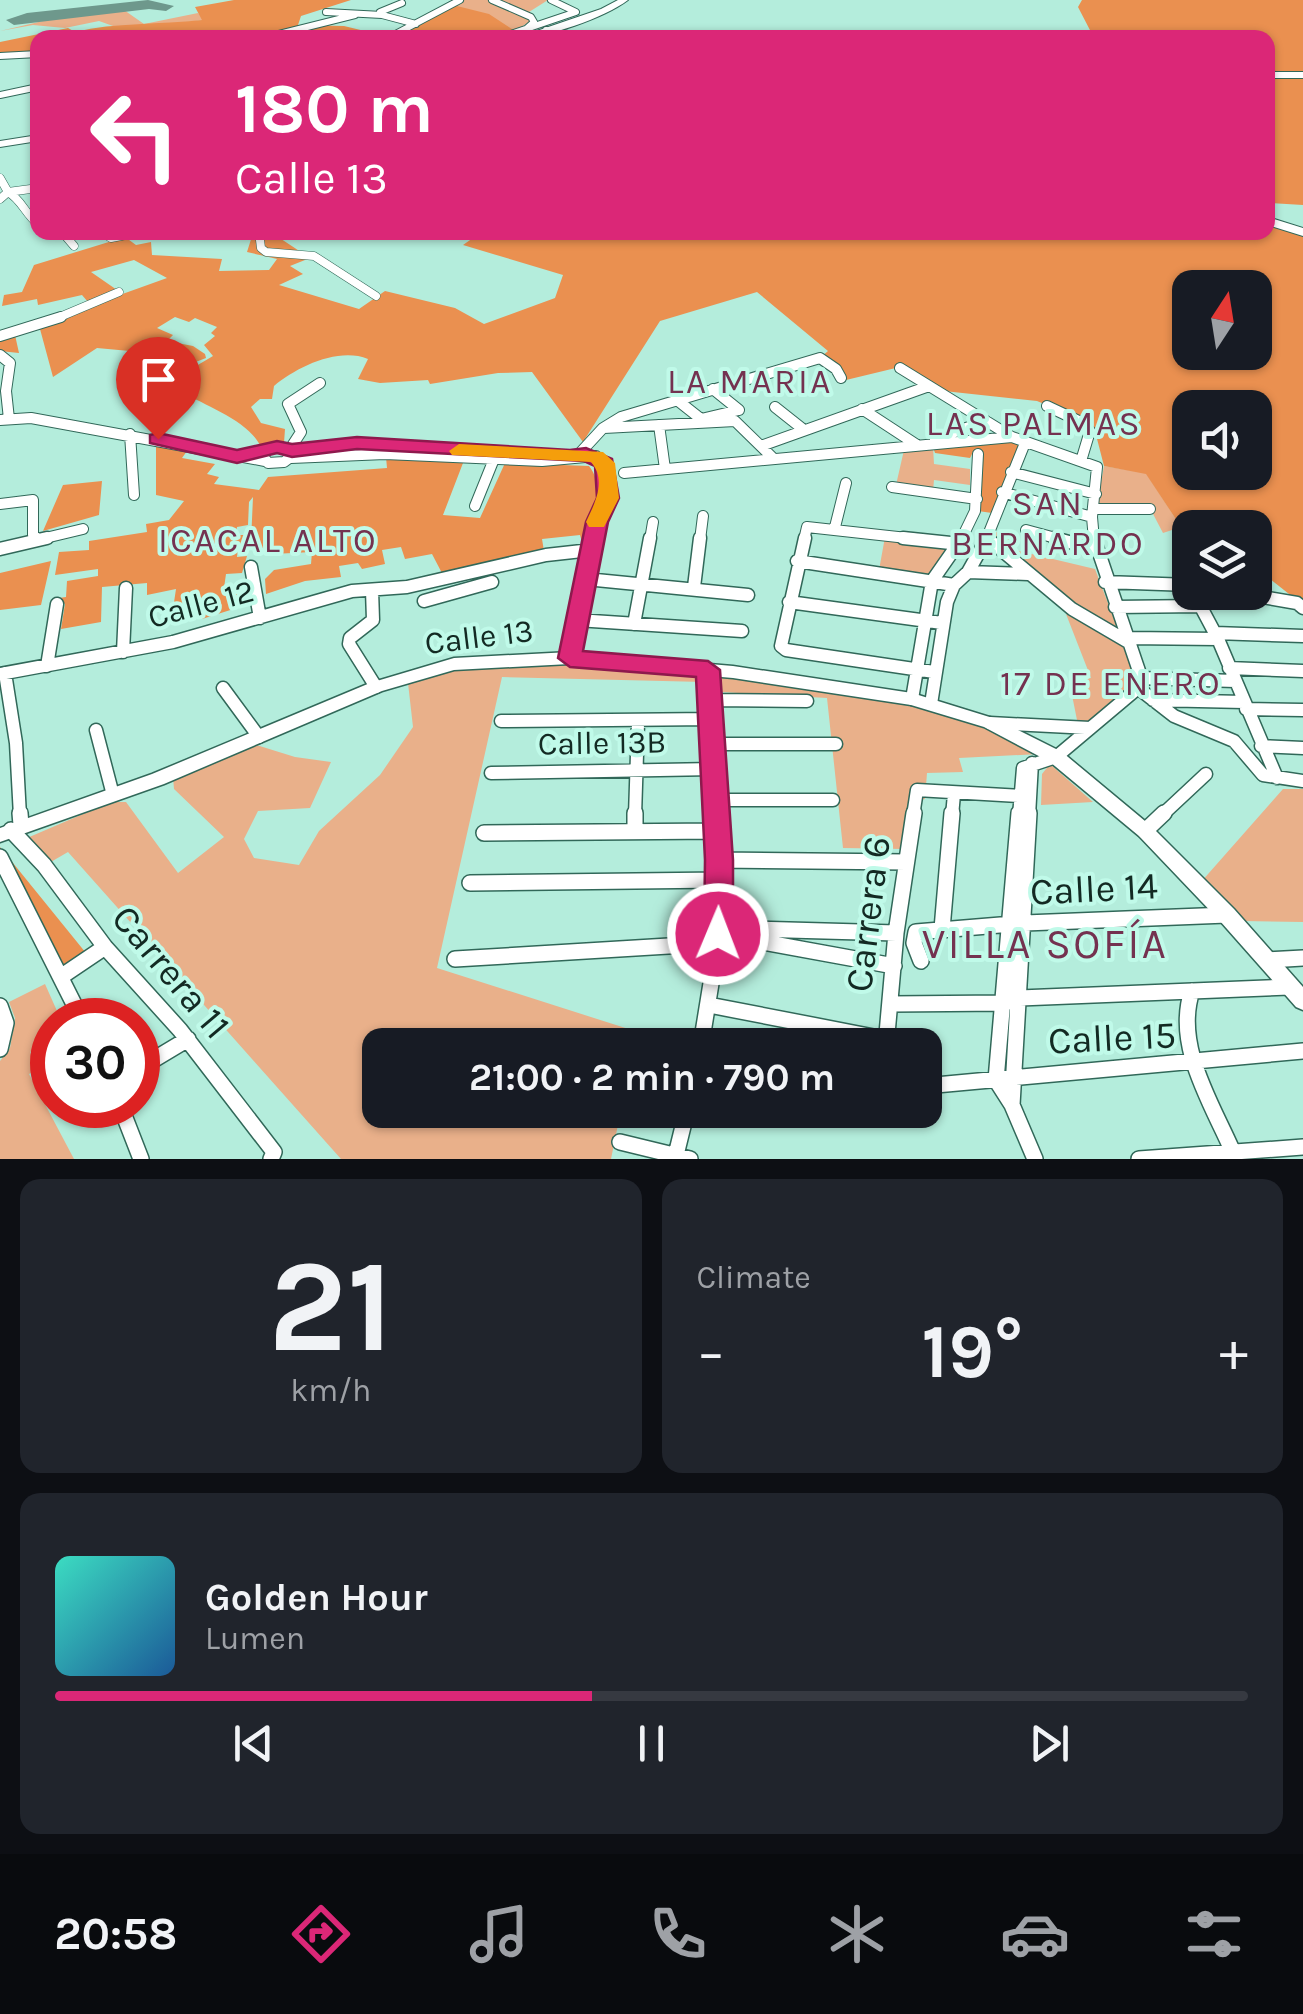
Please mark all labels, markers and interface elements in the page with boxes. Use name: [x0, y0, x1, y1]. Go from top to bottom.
text: 180 m: [235, 68, 434, 150]
icon: left: [70, 70, 200, 200]
text: Calle 13: [235, 152, 388, 204]
north arrow: [1172, 270, 1272, 370]
map controls: [1172, 270, 1272, 610]
pin: [116, 337, 201, 440]
icon: arrive: [131, 352, 186, 407]
district label: LA MARIA: [667, 361, 833, 402]
button: sound: [1172, 390, 1272, 490]
district label: LAS PALMAS: [926, 403, 1142, 444]
district label: SAN BERNARDO: [951, 483, 1145, 564]
button: layers: [1172, 510, 1272, 610]
district label: ICACAL ALTO: [158, 520, 378, 561]
street label: Calle 12: [144, 572, 258, 636]
street label: Calle 13: [423, 612, 535, 662]
district label: 17 DE ENERO: [1000, 663, 1222, 704]
street label: Calle 13B: [537, 723, 667, 763]
street label: Carrera 6: [836, 834, 900, 994]
street label: Calle 14: [1029, 863, 1159, 915]
position arrow: [666, 882, 770, 986]
street label: Carrera 11: [102, 896, 240, 1048]
district label: VILLA SOFÍA: [922, 918, 1168, 969]
speed limit sign: 30: [30, 998, 160, 1128]
street label: Calle 15: [1047, 1012, 1177, 1064]
text: 21:00 · 2 min · 790 m: [469, 1055, 835, 1100]
text: 21: [268, 1231, 393, 1383]
text: Climate: [697, 1259, 811, 1296]
text: 19°: [921, 1308, 1023, 1396]
text: −: [697, 1320, 725, 1384]
text: +: [1219, 1320, 1248, 1384]
text: km/h: [290, 1372, 371, 1409]
text: Golden Hour: [205, 1575, 428, 1620]
text: Lumen: [205, 1620, 305, 1657]
icon: previous: [226, 1716, 281, 1771]
icon: pause: [624, 1716, 679, 1771]
icon: next: [1022, 1716, 1077, 1771]
icon: directions: [286, 1899, 356, 1969]
icon: music: [464, 1899, 534, 1969]
icon: phone: [643, 1899, 713, 1969]
icon: climate: [822, 1899, 892, 1969]
icon: car: [1000, 1899, 1070, 1969]
icon: filters: [1179, 1899, 1249, 1969]
text: 20:58: [54, 1908, 177, 1960]

